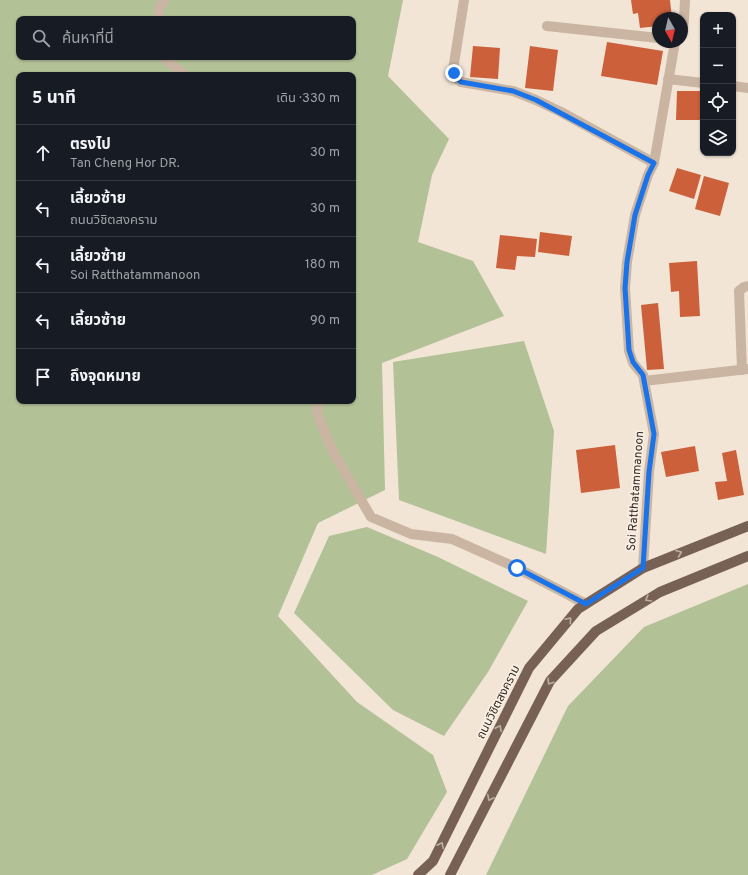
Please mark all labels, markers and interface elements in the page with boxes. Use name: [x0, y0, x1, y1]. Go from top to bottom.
north arrow: [652, 12, 688, 48]
map controls: [700, 12, 736, 156]
button: +: [700, 12, 736, 48]
search box: [16, 16, 356, 60]
icon: search: [30, 27, 52, 49]
text: ค้นหาที่นี่: [62, 30, 114, 49]
button: −: [700, 48, 736, 84]
route end: [445, 64, 463, 82]
button: locate: [700, 84, 736, 120]
text: 5 นาที: [32, 88, 76, 110]
text: เดิน · 330 m: [276, 91, 340, 107]
button: layers: [700, 120, 736, 156]
text: ตรงไป: [70, 136, 111, 155]
icon: ahead: [32, 142, 54, 164]
text: 30 m: [310, 145, 340, 161]
text: Tan Cheng Hor DR.: [70, 156, 180, 172]
text: เลี้ยวซ้าย: [70, 190, 126, 209]
icon: left: [32, 198, 54, 220]
text: 30 m: [310, 201, 340, 217]
text: ถนนวิชิตสงคราม: [70, 213, 158, 229]
text: เลี้ยวซ้าย: [70, 248, 126, 267]
icon: left: [32, 254, 54, 276]
text: 180 m: [305, 257, 340, 273]
text: Soi Ratthatammanoon: [70, 268, 200, 284]
icon: left: [32, 310, 54, 332]
text: เลี้ยวซ้าย: [70, 312, 126, 331]
text: 90 m: [310, 313, 340, 329]
icon: arrive: [32, 366, 54, 388]
text: ถึงจุดหมาย: [70, 368, 141, 387]
street label: Soi Ratthatammanoon: [624, 431, 648, 552]
one-way arrow: [676, 550, 683, 558]
route start: [508, 559, 526, 577]
one-way arrow: [645, 595, 652, 602]
one-way arrow: [565, 617, 572, 624]
street label: ถนนวิชิตสงคราม: [473, 663, 524, 742]
one-way arrow: [548, 678, 555, 685]
one-way arrow: [494, 725, 502, 732]
one-way arrow: [487, 793, 495, 801]
one-way arrow: [436, 841, 444, 849]

